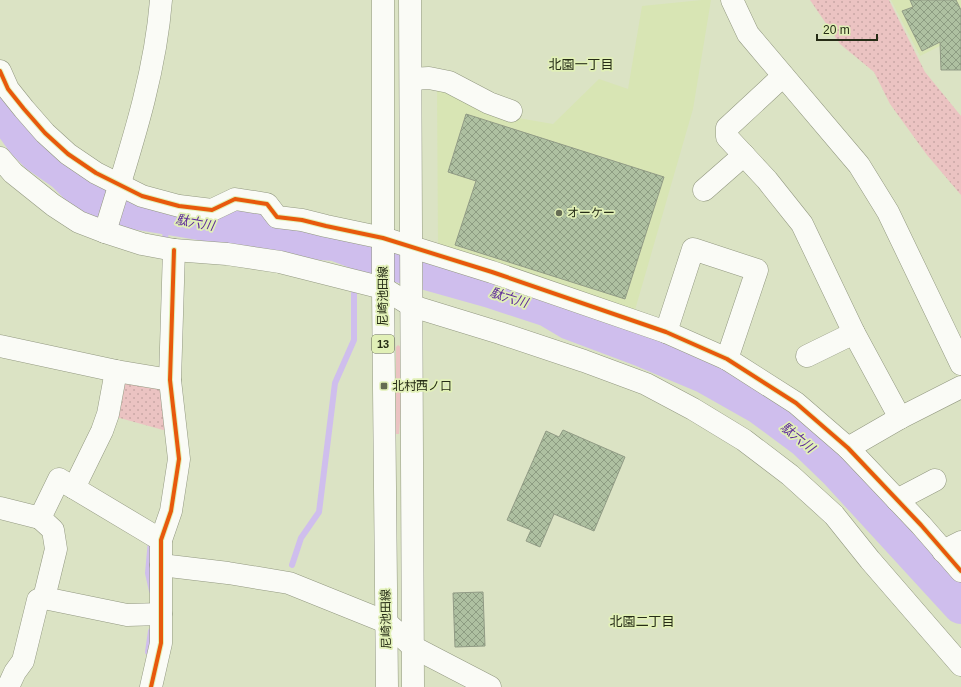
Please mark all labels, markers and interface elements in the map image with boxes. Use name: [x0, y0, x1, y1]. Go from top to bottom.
scale bar: [817, 16, 877, 42]
text: 20 m: [823, 23, 850, 37]
district label: 北園一丁目: [548, 57, 614, 72]
place label: オーケー: [567, 206, 615, 220]
marker: オーケー: [554, 208, 564, 218]
water label: 駄六川: [174, 212, 217, 234]
street label: 尼崎池田線: [376, 266, 390, 326]
water label: 駄六川: [488, 285, 532, 311]
road number: 13: [372, 335, 394, 353]
place label: 北村西ノ口: [392, 379, 452, 393]
marker: 北村西ノ口: [379, 381, 389, 391]
water label: 駄六川: [778, 419, 819, 457]
street label: 尼崎池田線: [378, 589, 394, 649]
district label: 北園二丁目: [609, 614, 675, 629]

